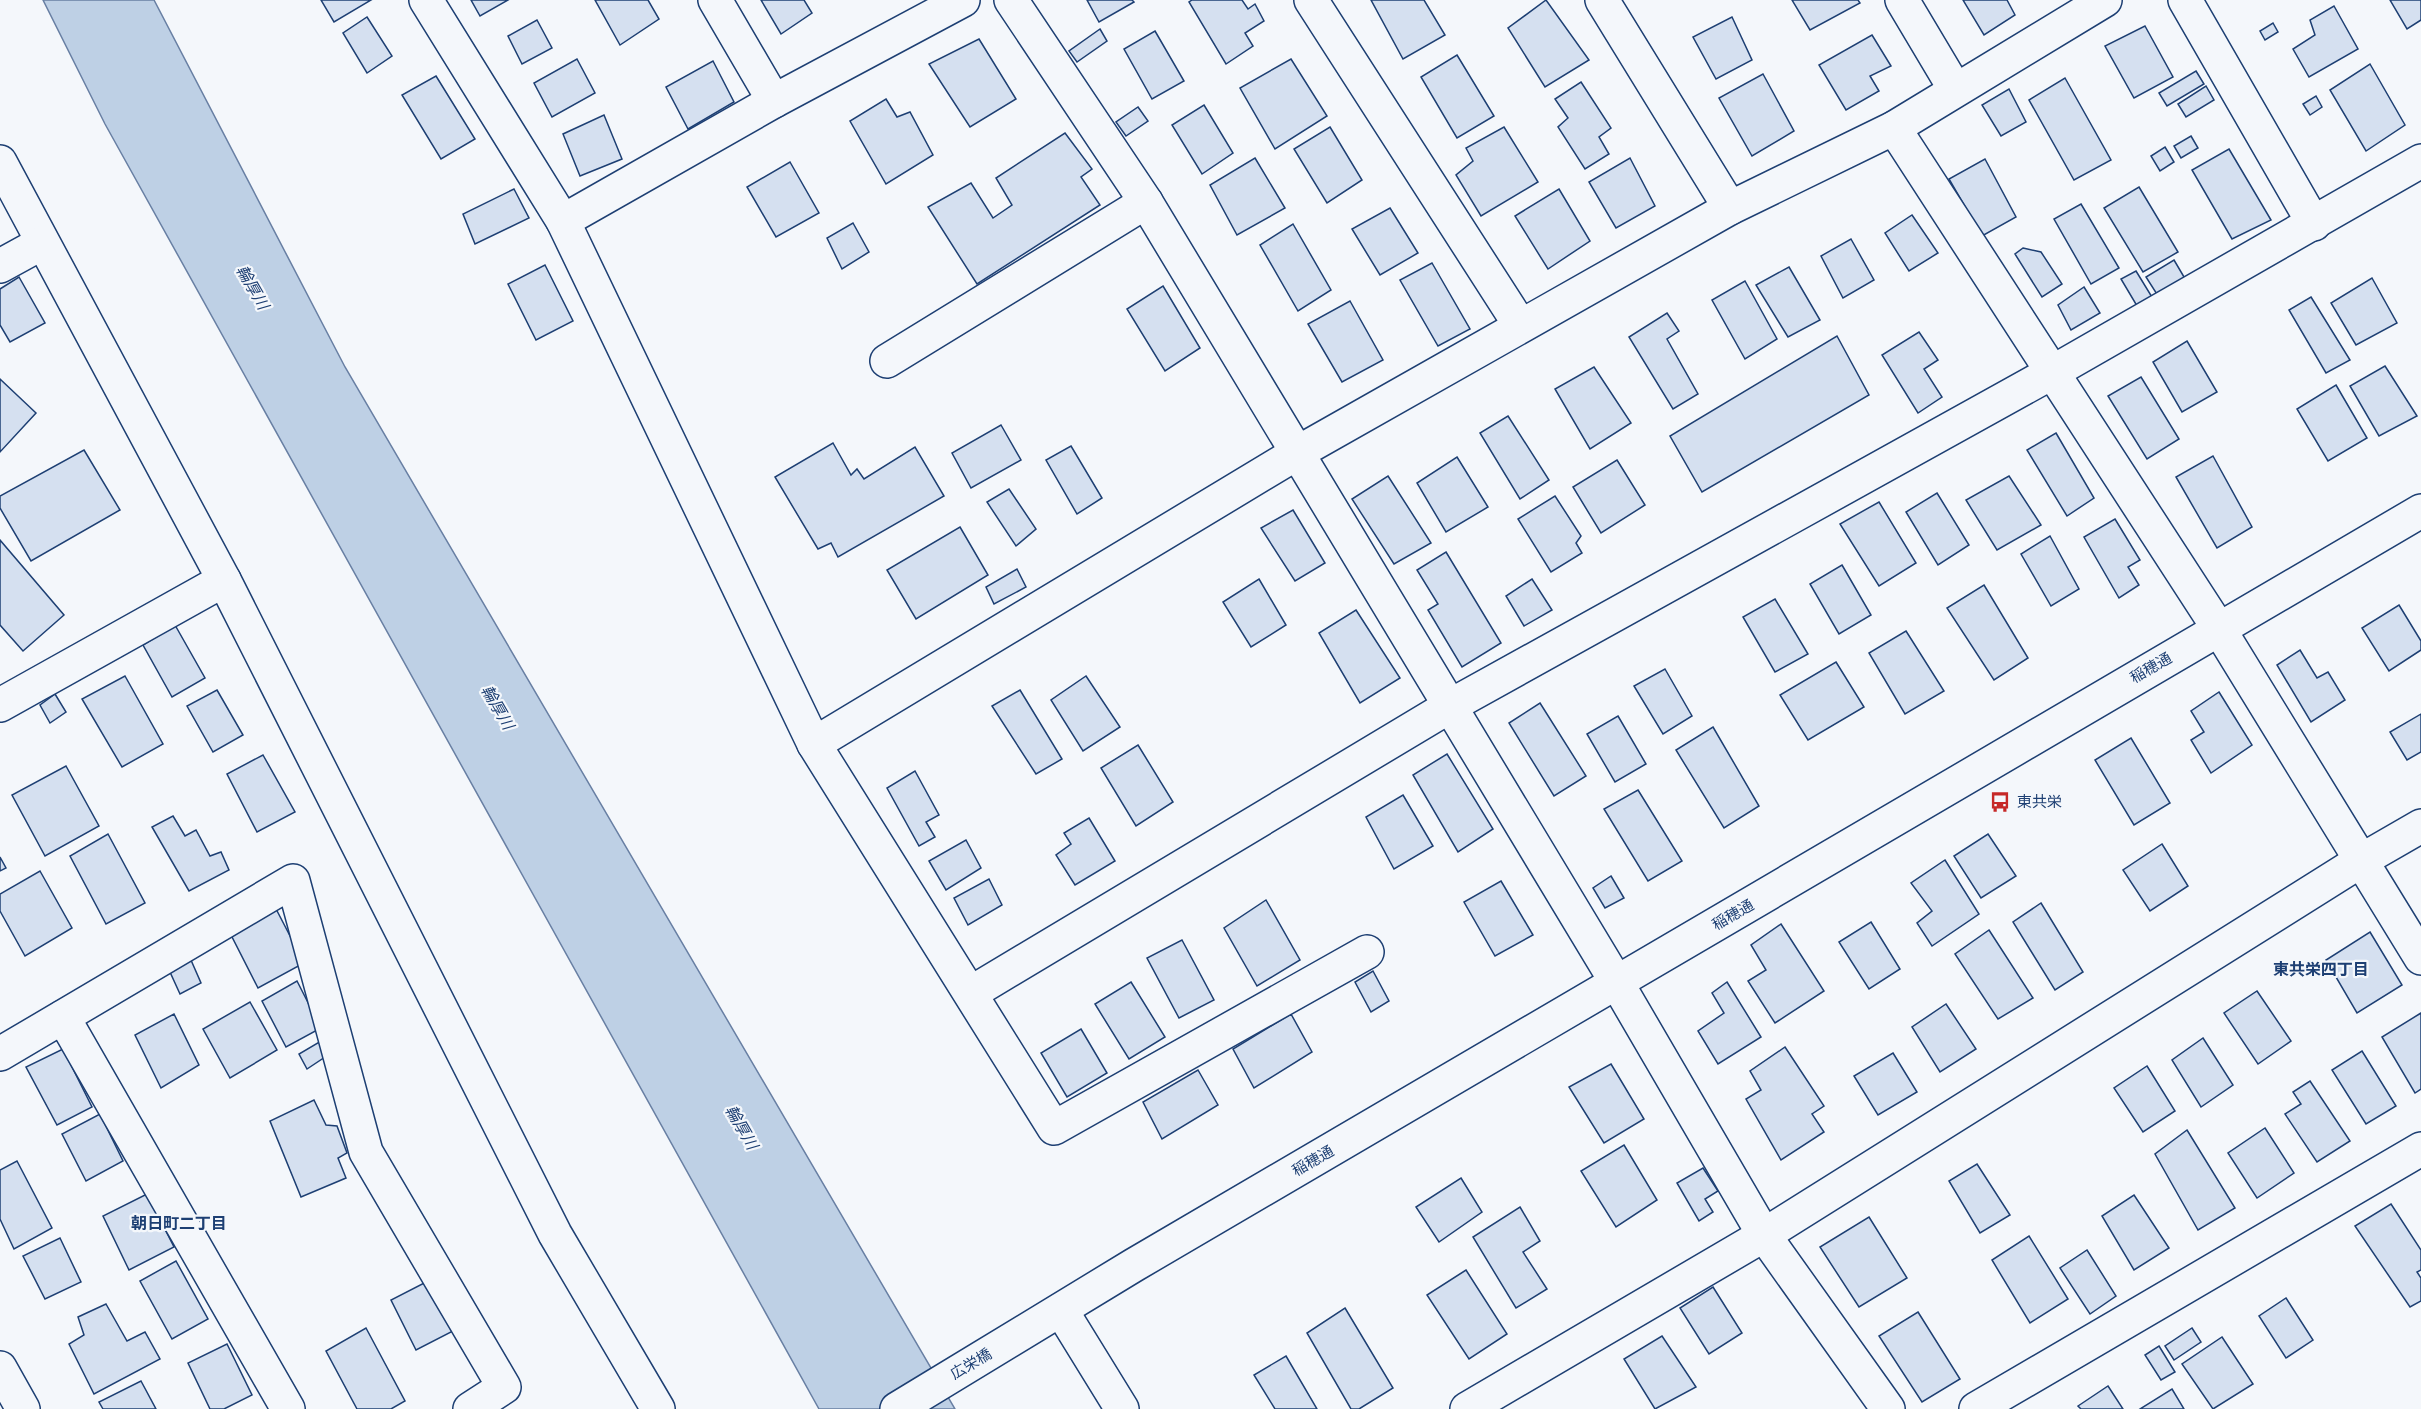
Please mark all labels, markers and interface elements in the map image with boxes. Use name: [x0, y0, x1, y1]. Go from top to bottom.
water label: 輪厚川: [231, 262, 273, 316]
street label: 稲穂通: [2128, 650, 2176, 689]
water label: 輪厚川: [476, 682, 518, 736]
bus stop icon: 東共栄: [1988, 790, 2012, 814]
place label: 東共栄: [2017, 794, 2062, 813]
street label: 稲穂通: [1710, 897, 1758, 936]
district label: 東共栄四丁目: [2273, 961, 2369, 981]
water label: 輪厚川: [720, 1102, 762, 1156]
street label: 稲穂通: [1290, 1143, 1338, 1182]
district label: 朝日町二丁目: [131, 1215, 227, 1235]
street label: 広栄橋: [948, 1346, 996, 1385]

